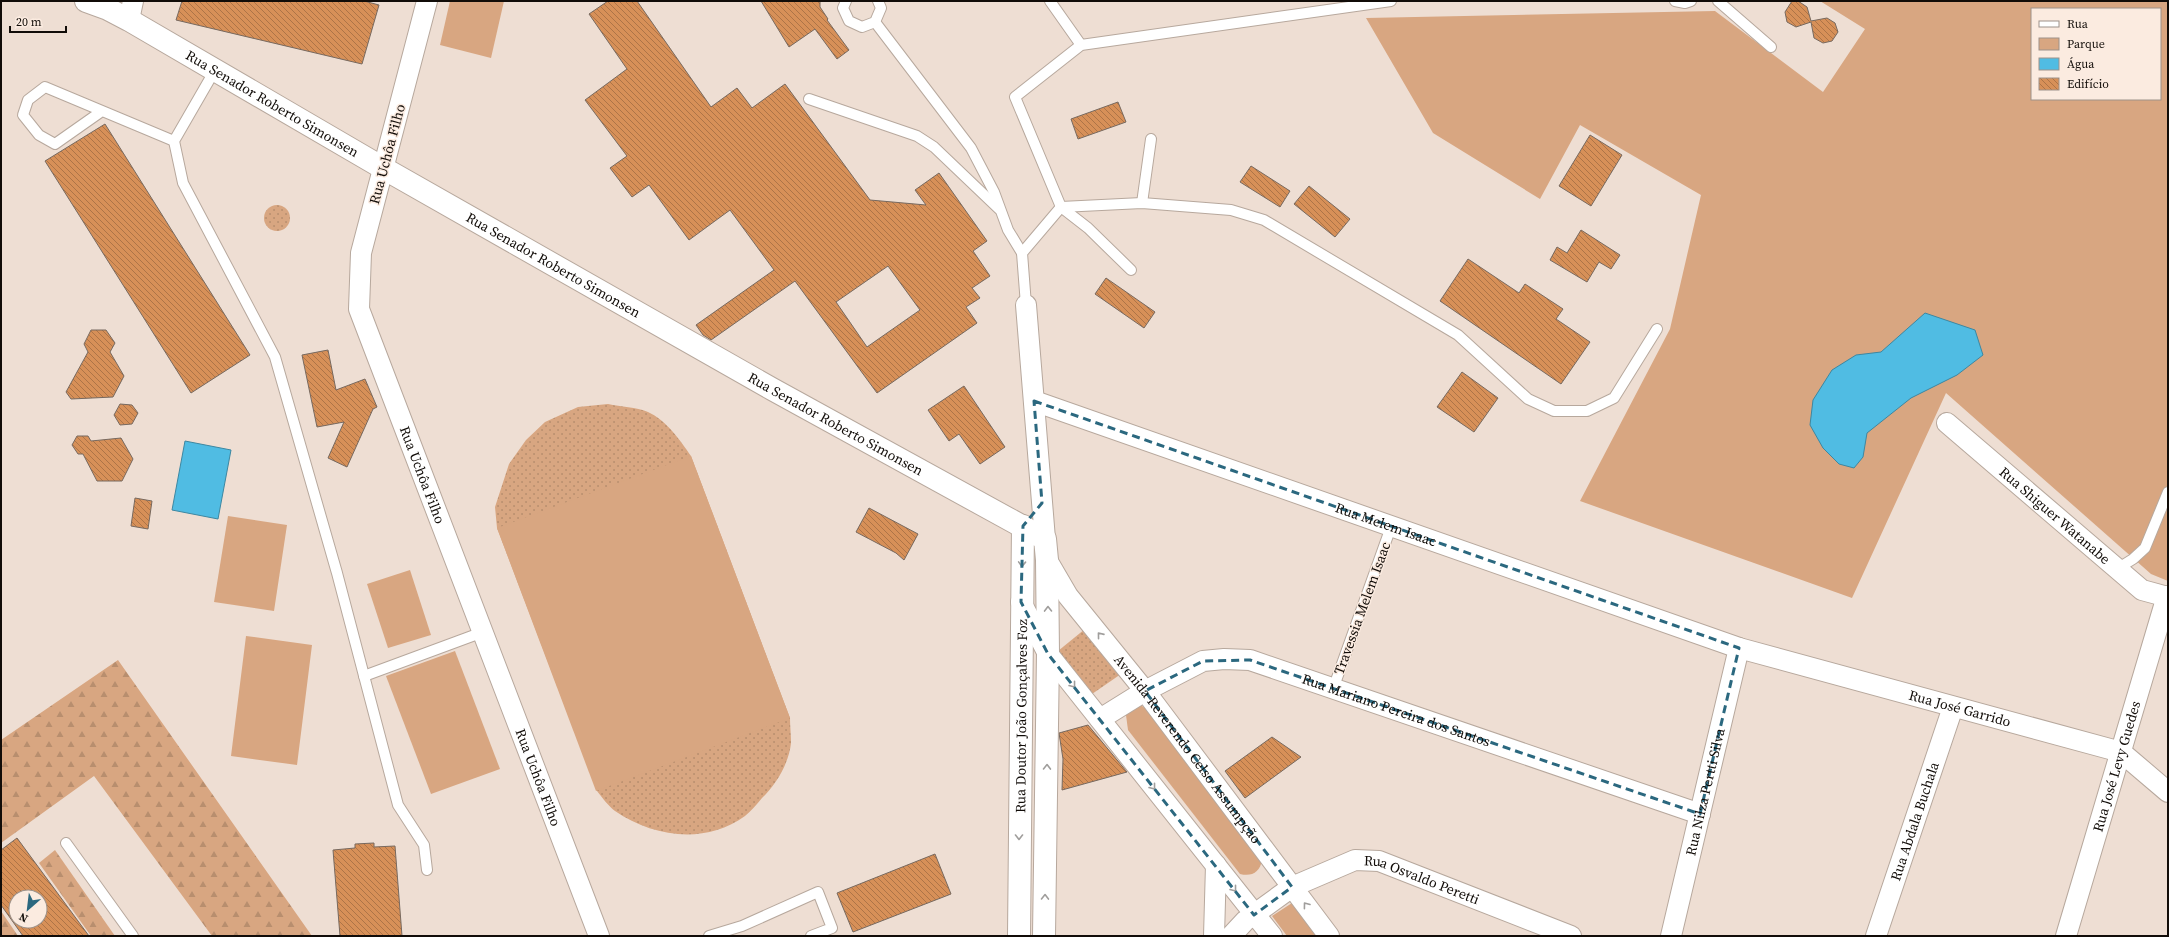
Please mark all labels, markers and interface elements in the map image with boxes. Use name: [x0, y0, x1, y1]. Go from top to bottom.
scale bar: [10, 8, 66, 34]
legend: [2031, 8, 2161, 100]
text: 20 m: [16, 14, 42, 30]
text: Rua: [2067, 16, 2089, 32]
text: Parque: [2067, 36, 2105, 52]
street label: Rua Senador Roberto Simonsen: [182, 45, 363, 162]
text: Água: [2067, 56, 2095, 72]
text: Edifício: [2067, 76, 2109, 92]
street label: Rua Uchôa Filho: [364, 101, 410, 206]
street label: Rua Senador Roberto Simonsen: [462, 207, 645, 323]
street label: Rua Senador Roberto Simonsen: [744, 367, 927, 481]
street label: Rua Uchôa Filho: [395, 423, 450, 527]
street label: Rua Shiguer Watanabe: [1995, 462, 2115, 569]
street label: Rua Melem Isaac: [1333, 497, 1440, 551]
street label: Travessia Melem Isaac: [1329, 539, 1395, 677]
one-way arrow: [1018, 561, 1026, 567]
one-way arrow: [1044, 606, 1052, 612]
street label: Rua Doutor João Gonçalves Foz: [1010, 618, 1032, 813]
one-way arrow: [1097, 632, 1104, 639]
street label: Avenida Reverendo Celso Assumpção: [1109, 650, 1266, 848]
street label: Rua Mariano Pereira dos Santos: [1299, 669, 1493, 752]
one-way arrow: [1068, 680, 1075, 687]
street label: Rua José Garrido: [1907, 685, 2014, 732]
street label: Rua José Levy Guedes: [2088, 698, 2145, 834]
street label: Rua Nilza Pertti Silva: [1680, 725, 1730, 858]
street label: Rua Uchôa Filho: [511, 726, 566, 829]
street label: Rua Abdala Buchala: [1885, 758, 1944, 883]
one-way arrow: [1043, 764, 1051, 770]
one-way arrow: [1149, 782, 1156, 789]
one-way arrow: [1015, 834, 1023, 840]
street label: Rua Osvaldo Peretti: [1363, 850, 1482, 909]
one-way arrow: [1229, 884, 1236, 891]
north arrow: [8, 889, 48, 929]
one-way arrow: [1041, 894, 1049, 900]
one-way arrow: [1303, 902, 1311, 909]
text: N: [16, 909, 31, 926]

